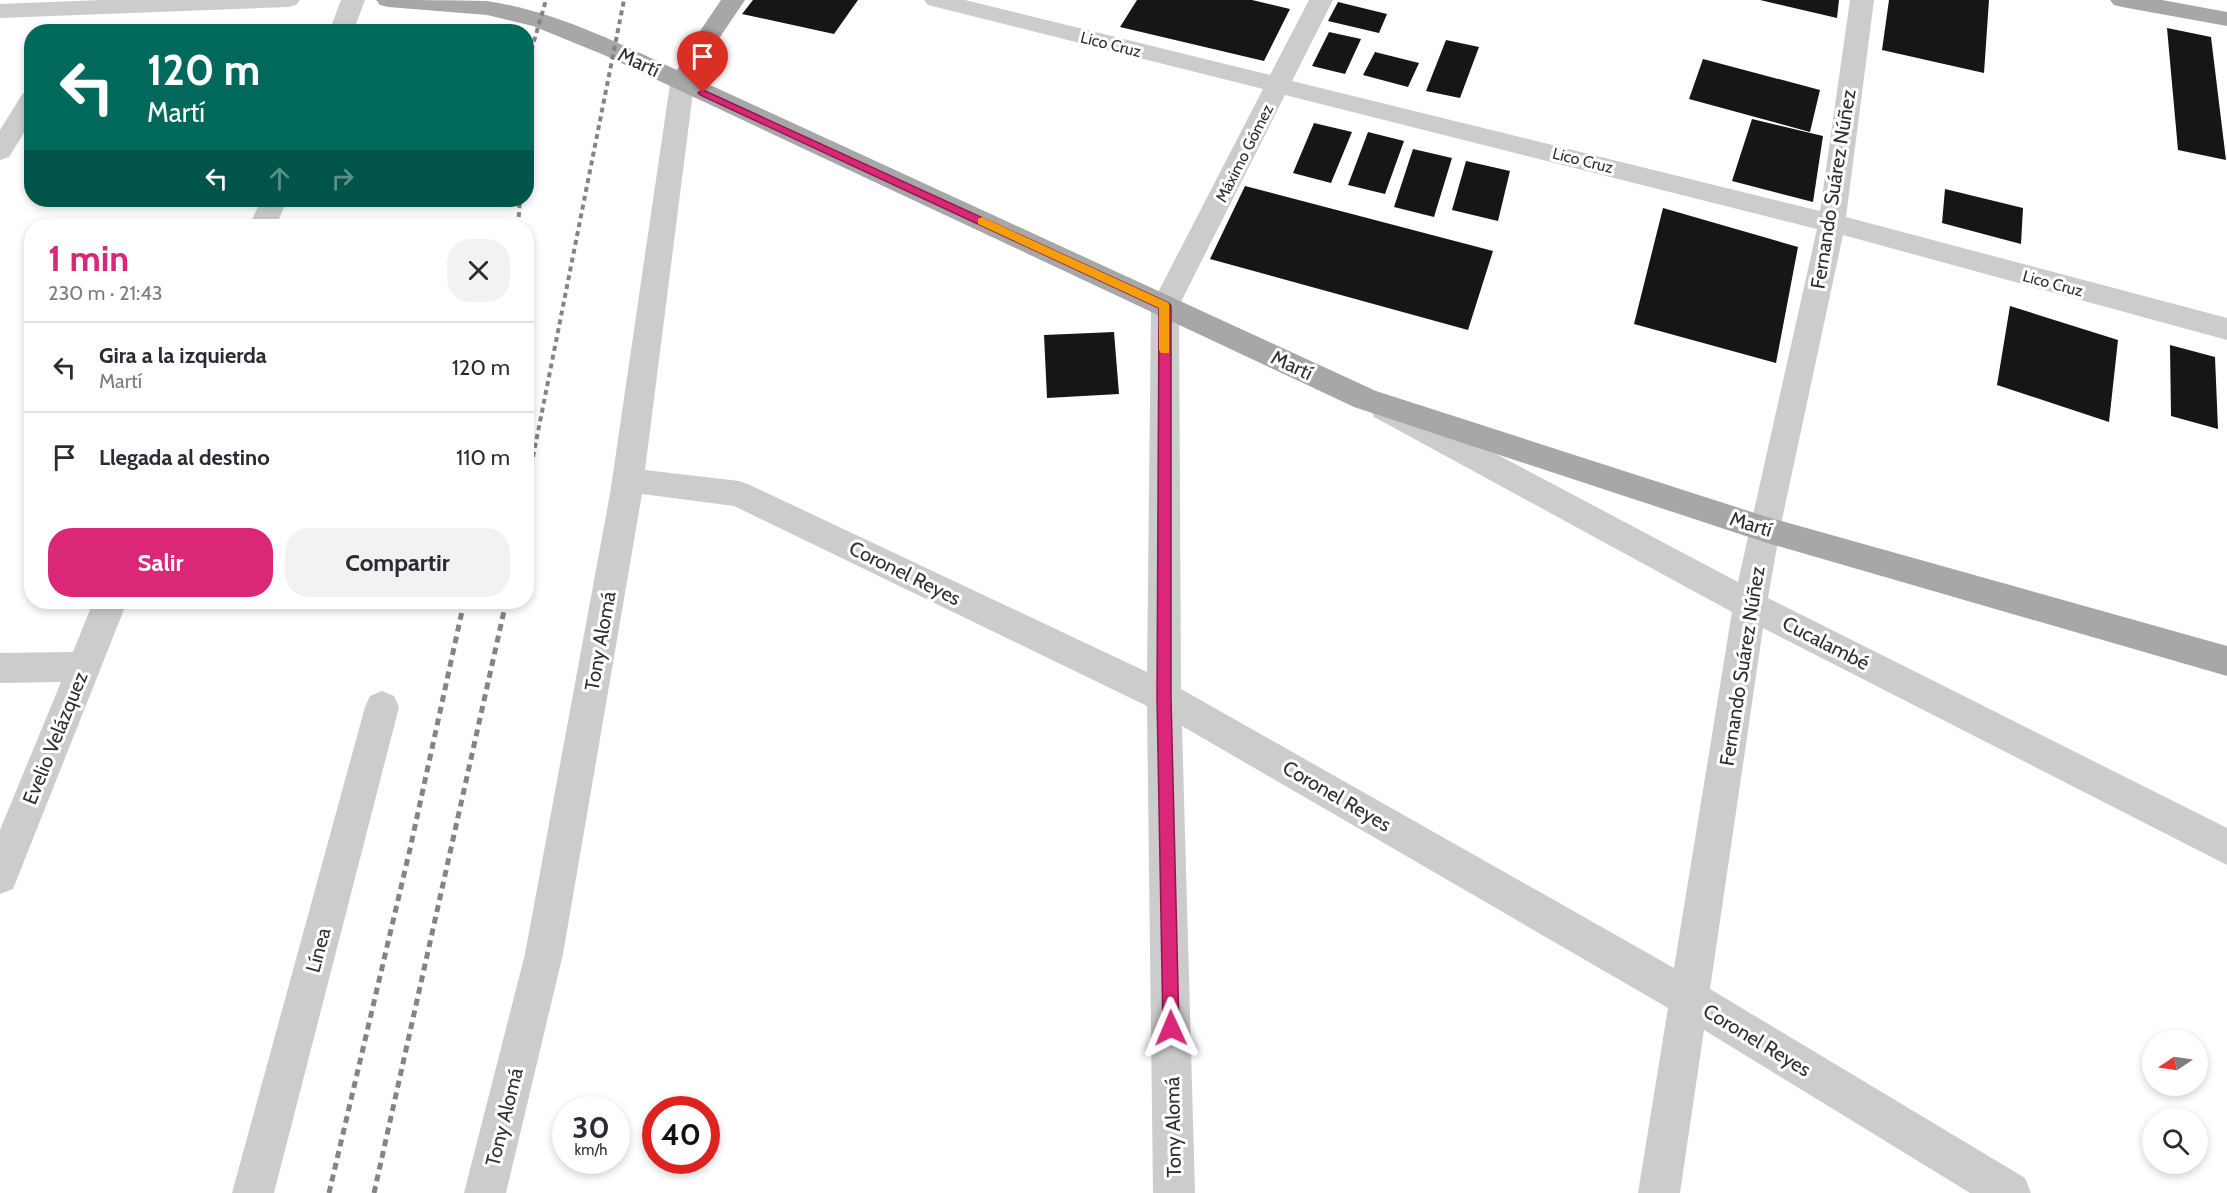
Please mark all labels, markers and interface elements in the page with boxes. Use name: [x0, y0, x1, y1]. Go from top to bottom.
street label: Lico Cruz: [1079, 28, 1144, 61]
pin: [677, 31, 728, 93]
icon: arrive: [686, 40, 719, 73]
street label: Martí: [614, 42, 664, 82]
text: 120 m: [147, 44, 260, 96]
icon: left: [48, 48, 126, 126]
street label: Fernando Suárez Núñez: [1805, 87, 1861, 291]
text: Martí: [147, 96, 205, 129]
street label: Máximo Gómez: [1212, 101, 1277, 205]
street label: Lico Cruz: [1551, 144, 1616, 177]
icon: left: [200, 162, 233, 195]
icon: ahead: [263, 162, 296, 195]
icon: right: [326, 162, 359, 195]
text: 1 min: [48, 236, 129, 280]
button: close: [447, 239, 510, 302]
street label: Lico Cruz: [2021, 266, 2086, 301]
text: 230 m · 21:43: [48, 281, 163, 305]
text: Gira a la izquierda: [99, 342, 267, 369]
street label: Martí: [1267, 345, 1317, 385]
icon: left: [48, 351, 81, 384]
text: 120 m: [452, 354, 510, 381]
text: Martí: [99, 369, 142, 393]
icon: arrive: [48, 441, 81, 474]
text: Llegada al destino: [99, 444, 270, 471]
text: 110 m: [456, 444, 510, 471]
street label: Martí: [1727, 506, 1775, 542]
button: Salir: [48, 528, 273, 597]
button: Compartir: [285, 528, 510, 597]
street label: Coronel Reyes: [845, 536, 965, 610]
street label: Fernando Suárez Núñez: [1714, 564, 1770, 768]
street label: Tony Alomá: [579, 589, 621, 693]
street label: Cucalambé: [1779, 611, 1873, 675]
street label: Evelio Velázquez: [17, 668, 93, 808]
street label: Coronel Reyes: [1279, 755, 1395, 837]
street label: Línea: [301, 925, 336, 975]
position arrow: [1139, 996, 1203, 1060]
street label: Coronel Reyes: [1699, 999, 1815, 1081]
north arrow: [2142, 1030, 2208, 1096]
map controls: [2142, 1030, 2208, 1174]
street label: Tony Alomá: [480, 1065, 528, 1169]
street label: Tony Alomá: [1160, 1076, 1186, 1177]
speed limit sign: 40: [642, 1096, 720, 1174]
button: search: [2142, 1108, 2208, 1174]
text: 30: [572, 1109, 610, 1146]
text: km/h: [575, 1141, 607, 1159]

